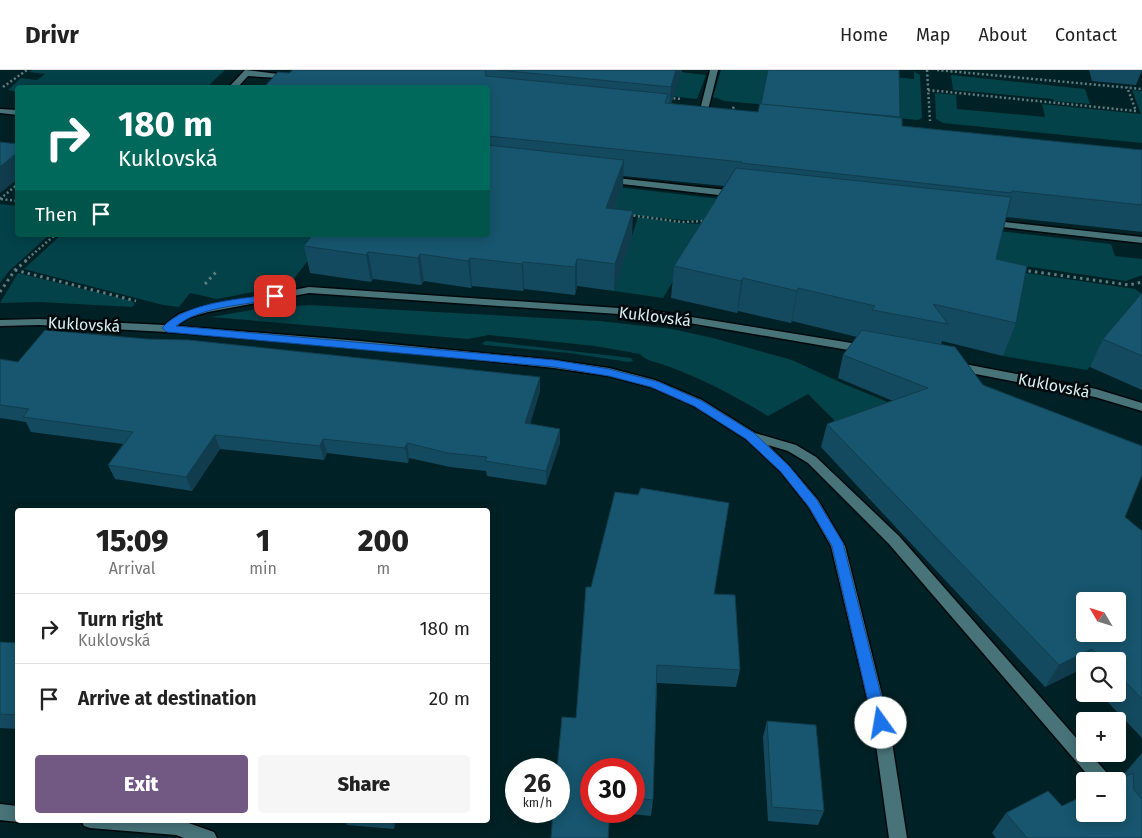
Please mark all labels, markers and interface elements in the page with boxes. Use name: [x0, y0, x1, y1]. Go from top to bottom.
text: Drivr: [25, 21, 79, 49]
text: Home: [840, 24, 888, 46]
text: Map: [916, 24, 950, 46]
text: About: [978, 24, 1027, 46]
text: Contact: [1055, 24, 1117, 46]
text: 180 m: [118, 103, 213, 145]
icon: right: [35, 105, 100, 170]
text: Kuklovská: [118, 145, 218, 172]
icon: arrive: [87, 200, 115, 228]
text: Then: [35, 203, 77, 226]
pin: [254, 275, 296, 317]
icon: arrive: [261, 282, 289, 310]
street label: Kuklovská: [618, 303, 692, 330]
street label: Kuklovská: [47, 313, 121, 336]
street label: Kuklovská: [1016, 369, 1091, 402]
text: 15:09: [96, 523, 168, 559]
text: 1: [256, 523, 270, 559]
text: 200: [358, 523, 409, 559]
text: Arrival: [109, 559, 156, 578]
text: min: [249, 559, 277, 578]
text: m: [377, 559, 390, 578]
north arrow: [1076, 592, 1126, 642]
map controls: [1076, 592, 1126, 822]
text: Turn right: [78, 608, 163, 631]
icon: right: [35, 615, 63, 643]
text: 180 m: [419, 617, 470, 640]
text: Kuklovská: [78, 631, 151, 650]
button: search: [1076, 652, 1126, 702]
icon: arrive: [35, 685, 63, 713]
text: Arrive at destination: [78, 687, 257, 710]
text: 20 m: [429, 687, 470, 710]
position arrow: [854, 696, 906, 748]
button: +: [1076, 712, 1126, 762]
button: Exit: [35, 755, 248, 813]
button: Share: [258, 755, 470, 813]
speed limit sign: 30: [580, 758, 645, 823]
text: 26: [524, 769, 551, 799]
button: −: [1076, 772, 1126, 822]
text: km/h: [523, 796, 552, 810]

